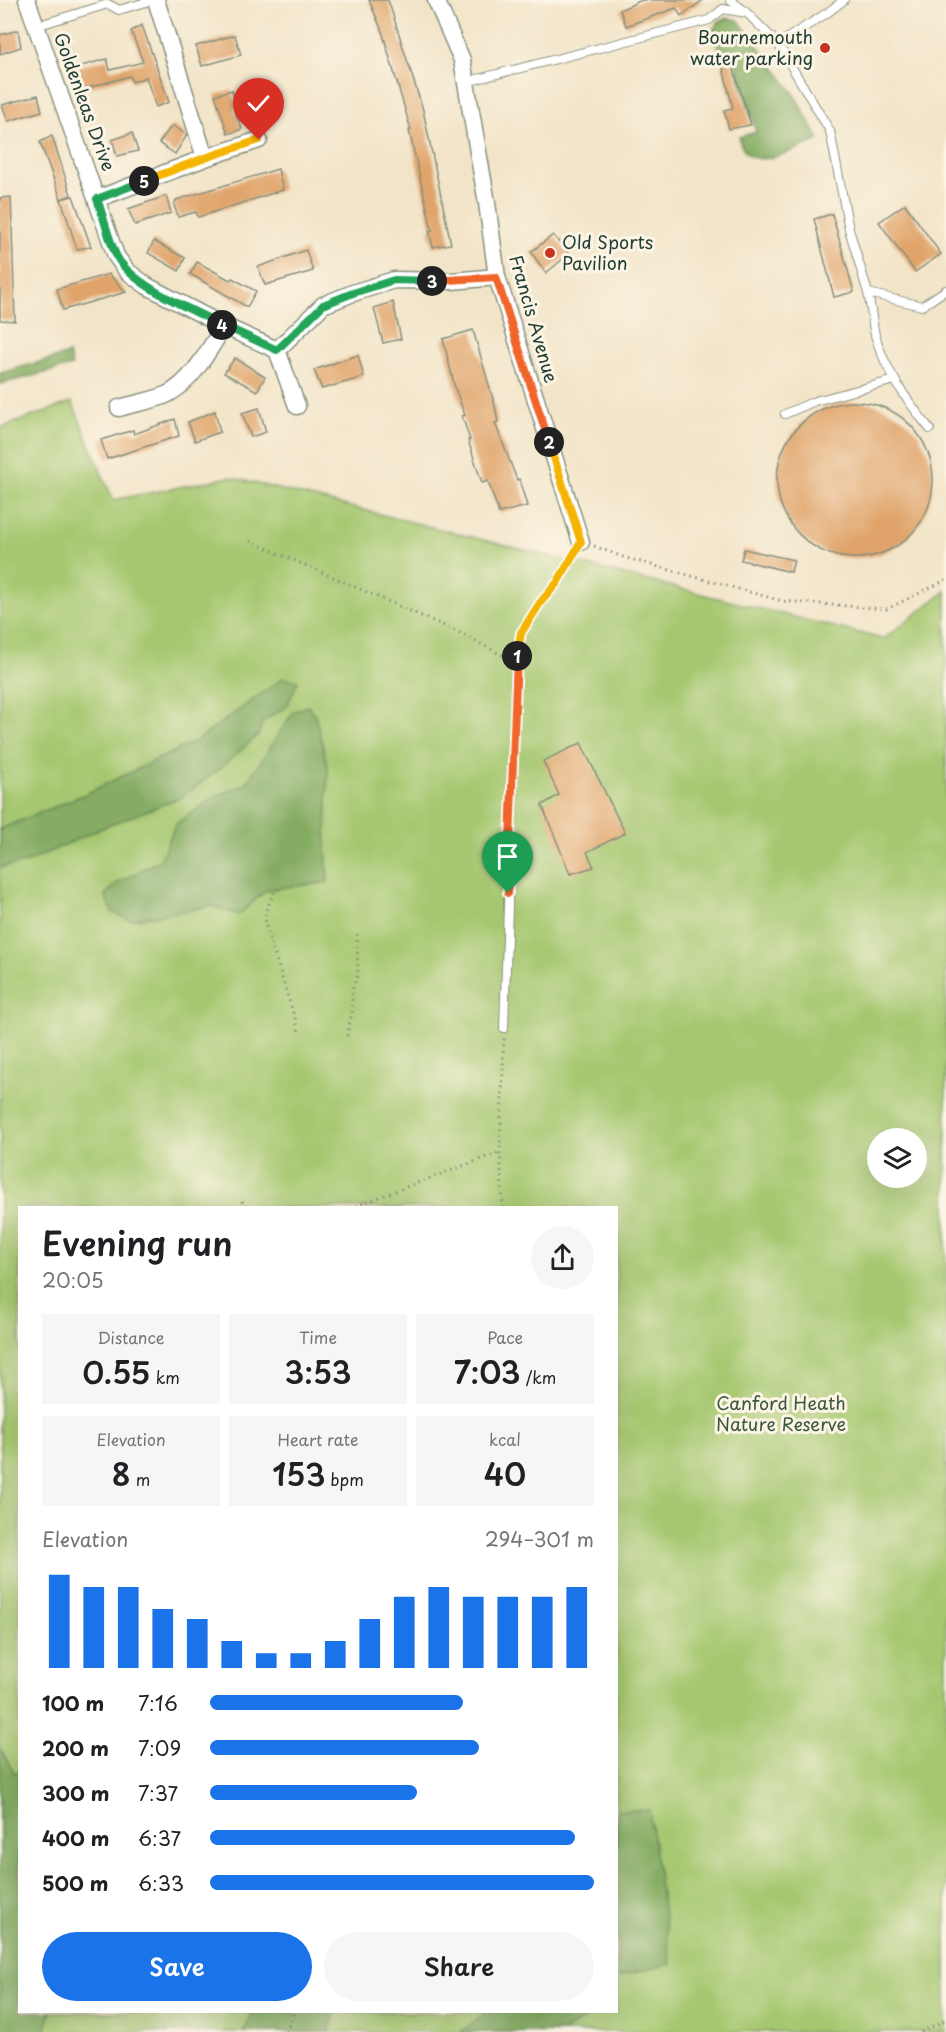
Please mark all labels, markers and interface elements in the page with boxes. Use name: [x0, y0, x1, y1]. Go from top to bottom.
place label: Bournemouth water parking: [690, 23, 813, 71]
street label: Goldenleas Drive: [48, 28, 123, 175]
marker: Bournemouth water parking: [818, 41, 832, 55]
pin: [233, 78, 284, 140]
icon: check: [242, 87, 275, 120]
pin: 5: [129, 166, 159, 196]
text: 5: [139, 169, 149, 193]
place label: Old Sports Pavilion: [562, 228, 653, 276]
marker: Old Sports Pavilion: [543, 246, 557, 260]
street label: Francis Avenue: [503, 252, 566, 386]
pin: 3: [417, 266, 447, 296]
text: 3: [427, 269, 437, 293]
pin: 4: [207, 310, 237, 340]
text: 4: [217, 313, 227, 337]
pin: 2: [534, 427, 564, 457]
text: 2: [543, 430, 555, 454]
pin: 1: [502, 641, 532, 671]
text: 1: [513, 644, 521, 668]
pin: [482, 831, 533, 893]
icon: arrive: [491, 840, 524, 873]
map controls: [867, 1128, 927, 1188]
button: layers: [867, 1128, 927, 1188]
text: Evening run: [42, 1217, 233, 1267]
button: share: [531, 1226, 594, 1289]
text: 20:05: [42, 1265, 104, 1295]
text: Distance: [97, 1325, 165, 1349]
text: Time: [299, 1325, 337, 1349]
text: Pace: [487, 1325, 523, 1349]
text: 0.55: [82, 1349, 150, 1394]
text: 3:53: [285, 1349, 351, 1394]
text: 7:03: [454, 1349, 520, 1394]
text: km: [150, 1365, 180, 1389]
text: /km: [520, 1365, 556, 1389]
park label: Canford Heath Nature Reserve: [716, 1389, 846, 1437]
text: Elevation: [96, 1427, 166, 1451]
text: Heart rate: [278, 1427, 358, 1451]
text: kcal: [489, 1427, 521, 1451]
text: 8: [112, 1451, 131, 1496]
text: 153: [272, 1451, 325, 1496]
text: 40: [484, 1451, 526, 1496]
text: m: [131, 1467, 150, 1491]
text: bpm: [325, 1467, 364, 1491]
text: Elevation: [42, 1524, 128, 1554]
text: 294–301 m: [485, 1524, 594, 1554]
text: 100 m: [42, 1688, 104, 1718]
text: 7:16: [138, 1688, 178, 1718]
text: 200 m: [42, 1733, 109, 1763]
text: 7:09: [138, 1733, 181, 1763]
text: 300 m: [42, 1778, 110, 1808]
text: 7:37: [138, 1778, 178, 1808]
text: 400 m: [42, 1823, 110, 1853]
text: 6:37: [138, 1823, 181, 1853]
text: 500 m: [42, 1868, 109, 1898]
text: 6:33: [138, 1868, 184, 1898]
button: Save: [42, 1932, 312, 2001]
button: Share: [324, 1932, 594, 2001]

